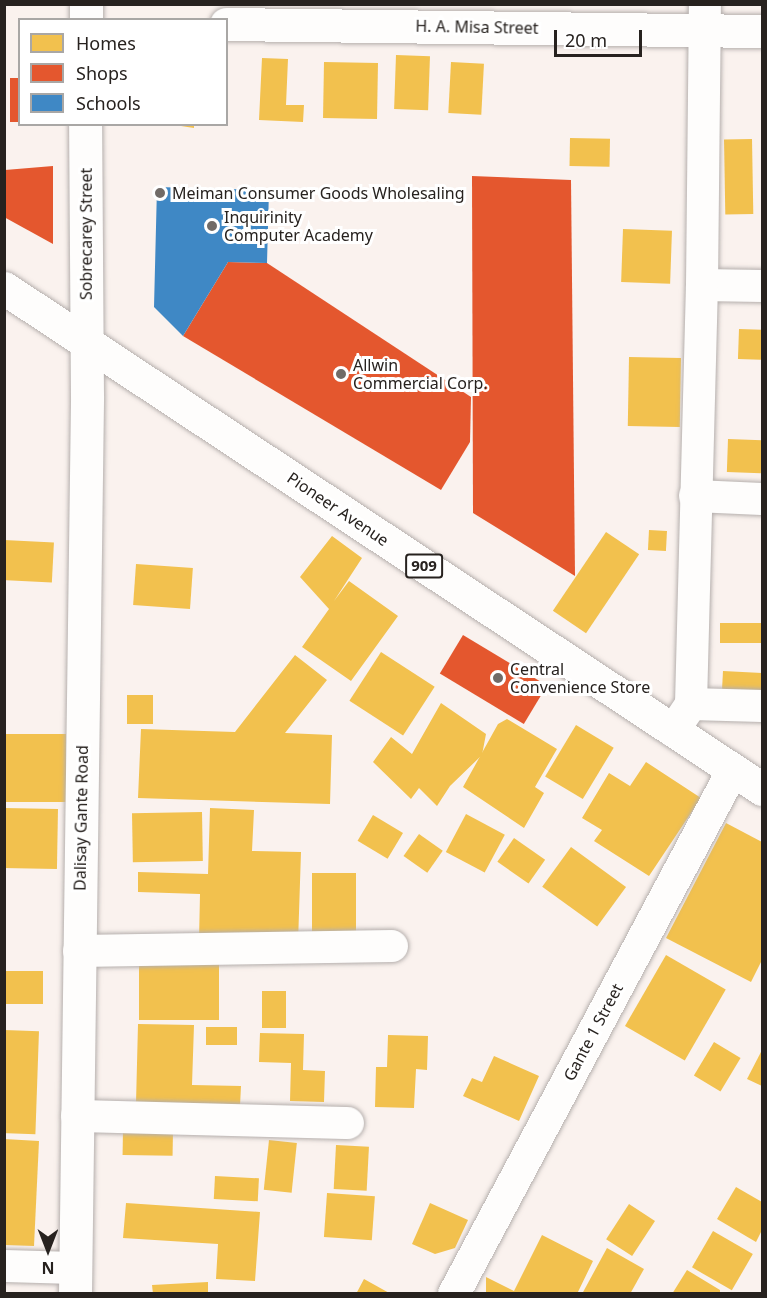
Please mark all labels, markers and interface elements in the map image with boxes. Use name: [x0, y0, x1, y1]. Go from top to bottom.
street label: H. A. Misa Street: [415, 16, 539, 38]
legend: [18, 18, 228, 126]
scale bar: [557, 18, 646, 56]
text: 20 m: [565, 28, 607, 52]
text: Homes: [76, 31, 136, 55]
text: Shops: [76, 61, 128, 85]
text: Schools: [76, 91, 141, 115]
street label: Sobrecarey Street: [76, 168, 96, 300]
place label: Meiman Consumer Goods Wholesaling: [172, 183, 465, 203]
marker: Meiman Consumer Goods Wholesaling: [153, 186, 167, 200]
place label: Inquirinity Computer Academy: [224, 207, 373, 245]
marker: Inquirinity Computer Academy: [205, 219, 219, 233]
place label: Allwin Commercial Corp.: [353, 355, 488, 393]
marker: Allwin Commercial Corp.: [334, 367, 348, 381]
street label: Pioneer Avenue: [284, 468, 392, 550]
road number: 909: [404, 554, 444, 578]
place label: Central Convenience Store: [510, 659, 650, 697]
marker: Central Convenience Store: [491, 671, 505, 685]
street label: Dalisay Gante Road: [70, 745, 92, 891]
street label: Gante 1 Street: [559, 980, 627, 1084]
north arrow: [18, 1220, 78, 1280]
text: N: [42, 1257, 55, 1279]

